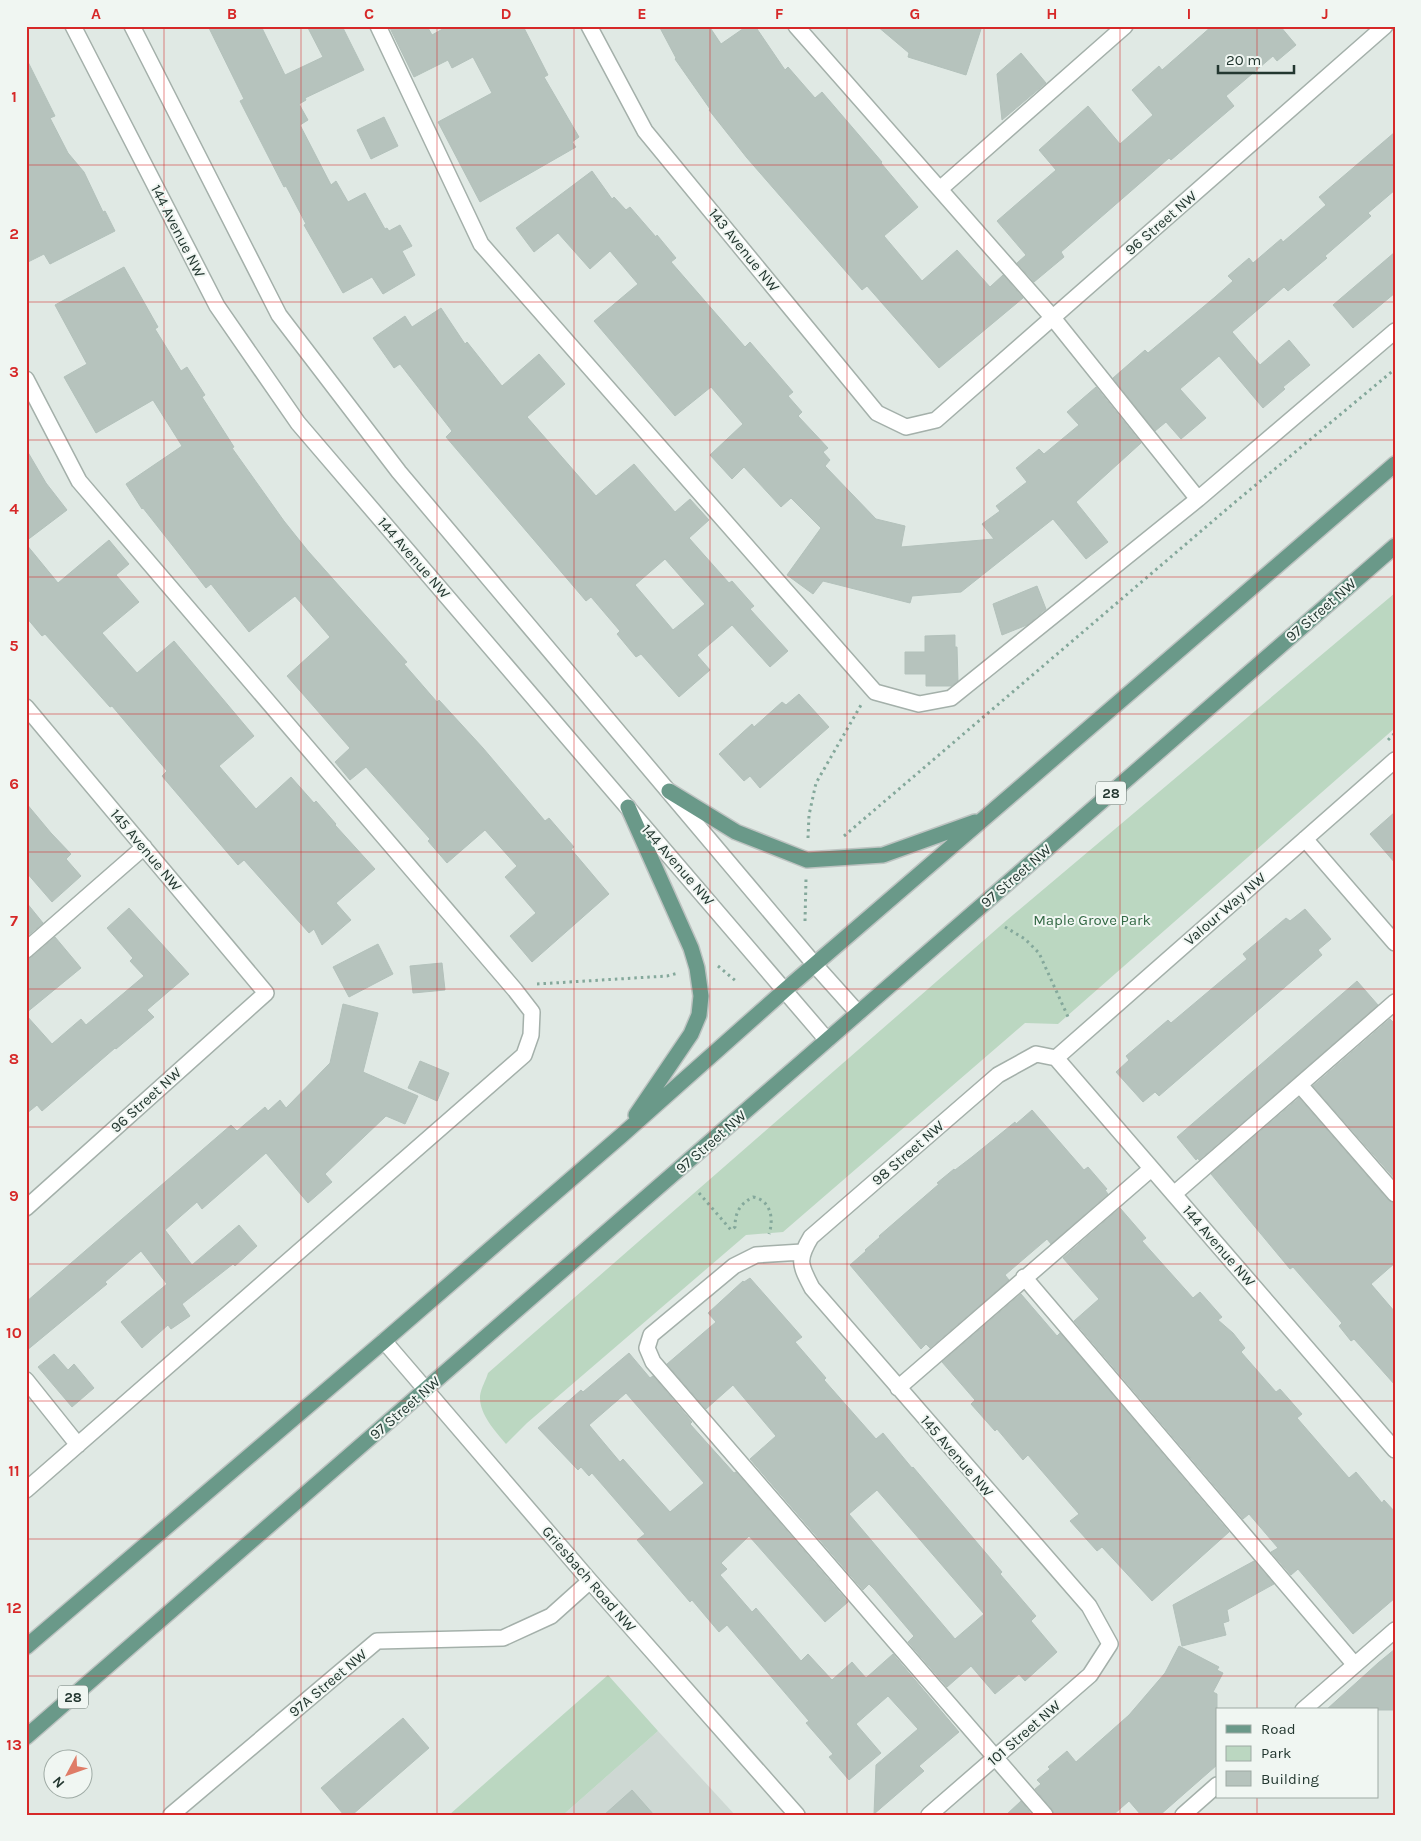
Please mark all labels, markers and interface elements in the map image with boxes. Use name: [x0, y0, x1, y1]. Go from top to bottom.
text: A: [91, 4, 101, 23]
text: B: [227, 4, 237, 23]
text: C: [364, 4, 374, 23]
text: D: [501, 4, 512, 23]
text: E: [637, 4, 647, 23]
text: F: [775, 4, 784, 23]
text: G: [910, 4, 920, 23]
text: H: [1046, 4, 1058, 23]
text: I: [1187, 4, 1191, 23]
text: J: [1321, 4, 1329, 23]
scale bar: [1218, 42, 1295, 74]
text: 20 m: [1226, 51, 1261, 69]
text: 1: [11, 87, 17, 106]
street label: 144 Avenue NW: [147, 182, 209, 281]
street label: 96 Street NW: [1121, 187, 1201, 259]
street label: 143 Avenue NW: [705, 205, 784, 296]
text: 2: [9, 224, 19, 243]
text: 3: [9, 362, 19, 381]
text: 4: [9, 499, 19, 518]
street label: 144 Avenue NW: [374, 514, 455, 603]
street label: 97 Street NW: [1282, 574, 1360, 646]
text: 5: [9, 636, 19, 655]
text: 6: [9, 774, 19, 793]
road number: 28: [1096, 781, 1126, 804]
street label: 145 Avenue NW: [106, 805, 186, 895]
street label: 144 Avenue NW: [638, 821, 719, 910]
street label: 97 Street NW: [977, 840, 1055, 912]
street label: Valour Way NW: [1181, 868, 1270, 949]
text: 7: [10, 911, 18, 930]
park label: Maple Grove Park: [1033, 911, 1151, 929]
text: 8: [9, 1049, 19, 1068]
street label: 96 Street NW: [107, 1063, 186, 1137]
street label: 97 Street NW: [672, 1106, 750, 1178]
street label: 98 Street NW: [868, 1116, 948, 1189]
text: 9: [9, 1186, 19, 1205]
street label: 144 Avenue NW: [1179, 1202, 1260, 1291]
text: 10: [6, 1323, 22, 1342]
street label: 97 Street NW: [366, 1372, 444, 1444]
street label: 145 Avenue NW: [917, 1412, 998, 1501]
text: 11: [8, 1461, 20, 1480]
street label: Griesbach Road NW: [538, 1522, 640, 1636]
text: 12: [6, 1598, 22, 1617]
street label: 97A Street NW: [285, 1645, 371, 1721]
road number: 28: [58, 1685, 88, 1708]
street label: 101 Street NW: [984, 1696, 1065, 1770]
legend: [1216, 1708, 1378, 1798]
text: Road: [1261, 1720, 1296, 1738]
text: 13: [6, 1735, 22, 1754]
text: Park: [1261, 1744, 1291, 1762]
north arrow: [42, 1748, 92, 1798]
text: Building: [1261, 1770, 1319, 1788]
text: N: [49, 1773, 68, 1792]

